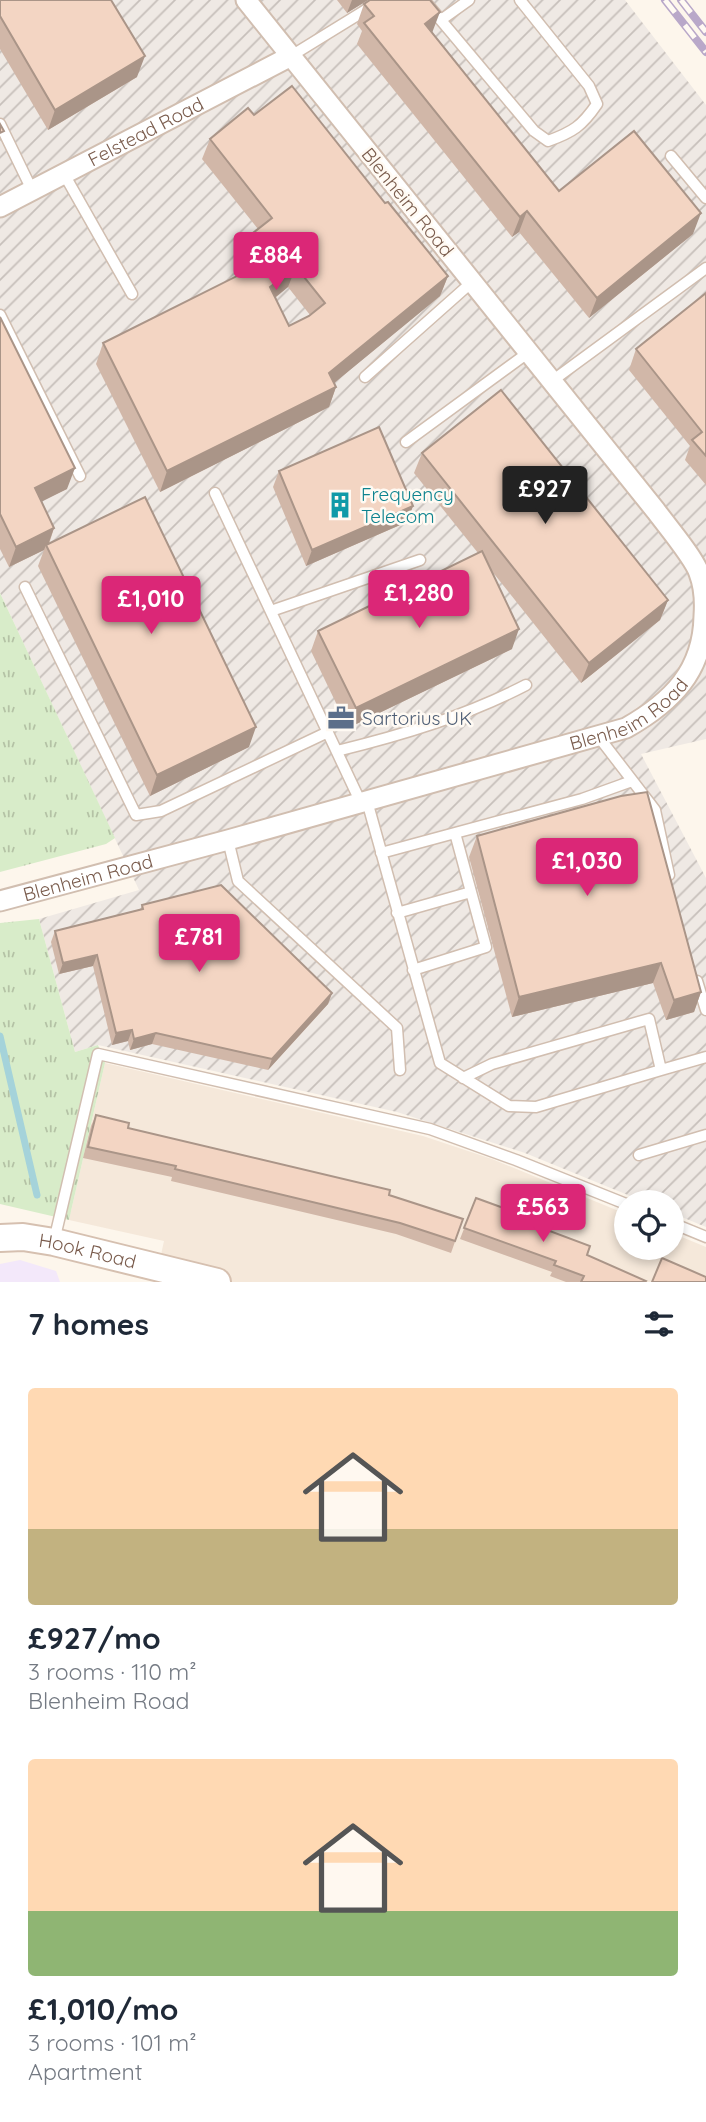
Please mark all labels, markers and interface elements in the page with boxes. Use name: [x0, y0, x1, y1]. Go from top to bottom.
street label: Felstead Road: [84, 92, 207, 171]
street label: Blenheim Road: [357, 143, 459, 261]
pin: £884: [235, 232, 317, 292]
text: £884: [249, 240, 303, 269]
pin: £927: [504, 466, 586, 526]
text: £927: [518, 474, 572, 503]
place label: Frequency Telecom: [361, 482, 454, 528]
building icon: Frequency Telecom: [325, 490, 355, 520]
pin: £1,280: [362, 570, 476, 630]
pin: £1,010: [94, 576, 208, 636]
text: £1,280: [384, 578, 454, 607]
text: £1,010: [118, 584, 184, 613]
street label: Blenheim Road: [567, 673, 693, 755]
office icon: Sartorius UK: [326, 703, 356, 733]
place label: Sartorius UK: [362, 706, 472, 730]
pin: £1,030: [530, 838, 644, 898]
text: £1,030: [552, 846, 622, 875]
street label: Blenheim Road: [20, 849, 156, 906]
pin: £781: [158, 914, 240, 974]
text: £781: [175, 922, 223, 951]
pin: £563: [502, 1184, 584, 1244]
map controls: [614, 1190, 684, 1260]
button: locate: [614, 1190, 684, 1260]
text: £563: [517, 1192, 569, 1221]
street label: Hook Road: [37, 1228, 139, 1274]
text: 7 homes: [28, 1305, 149, 1343]
icon: filters: [640, 1305, 678, 1343]
icon: home: [290, 1434, 416, 1560]
text: £927/mo: [28, 1619, 161, 1657]
text: 3 rooms · 110 m²: [28, 1657, 197, 1686]
text: Blenheim Road: [28, 1686, 190, 1715]
icon: home: [290, 1805, 416, 1931]
text: £1,010/mo: [28, 1990, 179, 2028]
text: 3 rooms · 101 m²: [28, 2028, 197, 2057]
text: Apartment: [28, 2057, 142, 2086]

